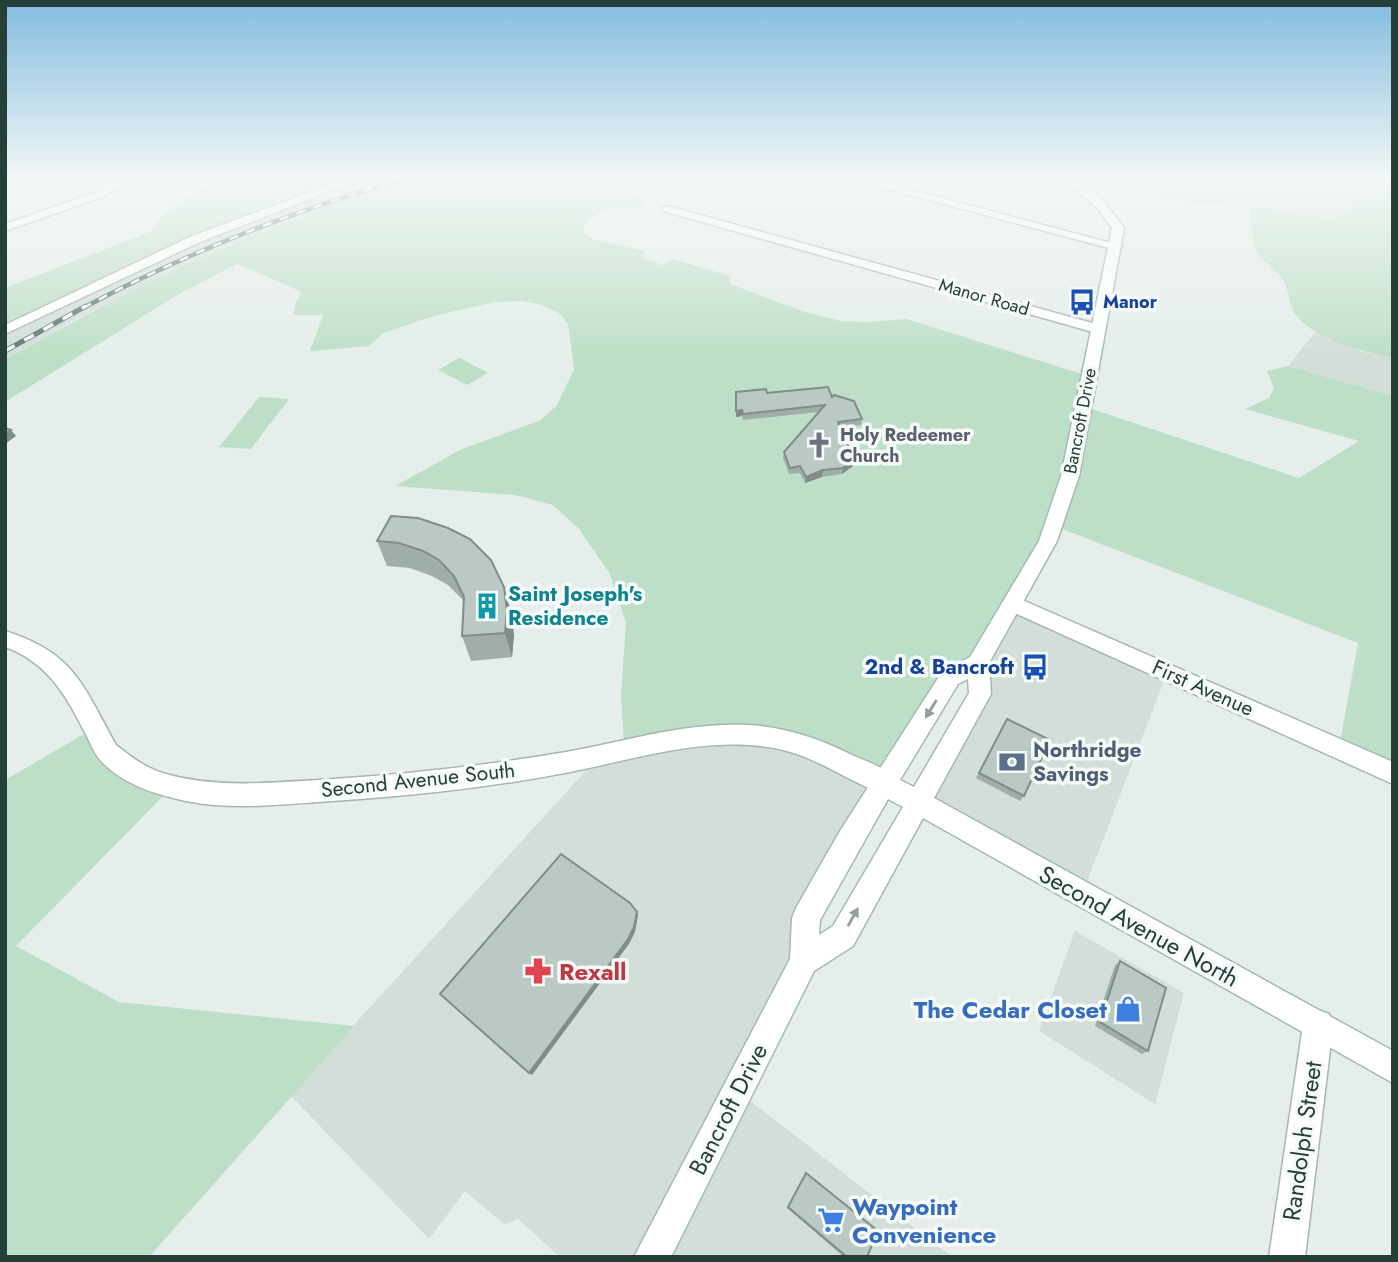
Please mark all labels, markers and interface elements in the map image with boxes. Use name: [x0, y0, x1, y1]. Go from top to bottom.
street label: Manor Road: [936, 272, 1032, 322]
bus stop icon: Manor: [1067, 287, 1097, 317]
place label: Manor: [1103, 289, 1158, 315]
street label: Bancroft Drive: [1057, 366, 1103, 476]
place label: Holy Redeemer Church: [840, 422, 971, 469]
church icon: Holy Redeemer Church: [804, 430, 834, 460]
place label: Saint Joseph's Residence: [508, 579, 643, 633]
building icon: Saint Joseph's Residence: [472, 591, 502, 621]
place label: 2nd & Bancroft: [864, 652, 1014, 682]
bus stop icon: 2nd & Bancroft: [1020, 652, 1050, 682]
street label: First Avenue: [1147, 652, 1259, 724]
one-way arrow: [924, 699, 937, 718]
place label: Northridge Savings: [1033, 735, 1142, 789]
bank icon: Northridge Savings: [997, 747, 1027, 777]
street label: Second Avenue South: [320, 755, 516, 805]
street label: Second Avenue North: [1033, 856, 1245, 996]
one-way arrow: [847, 908, 859, 927]
place label: Rexall: [559, 954, 627, 989]
pharmacy icon: Rexall: [523, 956, 553, 986]
place label: The Cedar Closet: [914, 992, 1107, 1027]
shop icon: The Cedar Closet: [1113, 994, 1143, 1024]
street label: Bancroft Drive: [680, 1037, 776, 1181]
street label: Randolph Street: [1273, 1059, 1331, 1223]
place label: Waypoint Convenience: [852, 1189, 996, 1252]
supermarket icon: Waypoint Convenience: [816, 1205, 846, 1235]

